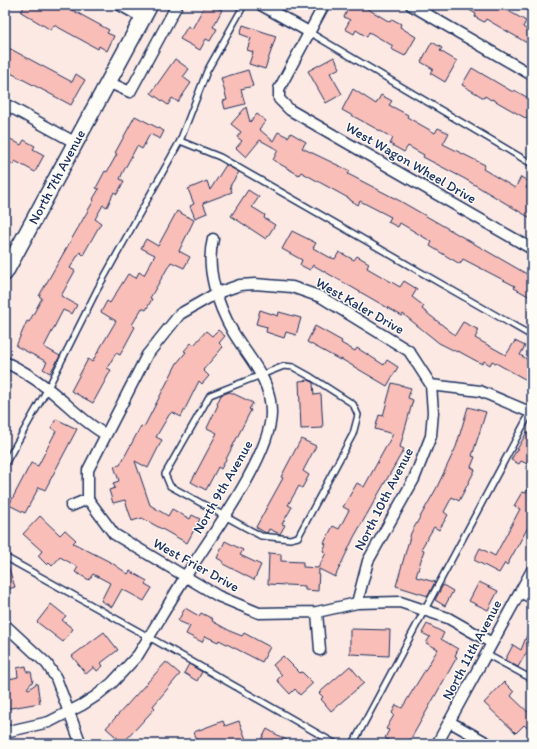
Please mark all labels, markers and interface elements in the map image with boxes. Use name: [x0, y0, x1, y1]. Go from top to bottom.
street label: West Wagon Wheel Drive: [343, 119, 480, 208]
street label: North 7th Avenue: [25, 126, 89, 227]
street label: West Kaler Drive: [313, 274, 407, 338]
street label: North 9th Avenue: [189, 437, 257, 537]
street label: North 10th Avenue: [351, 445, 417, 553]
street label: West Frier Drive: [150, 534, 242, 596]
street label: North 11th Avenue: [438, 597, 506, 703]

